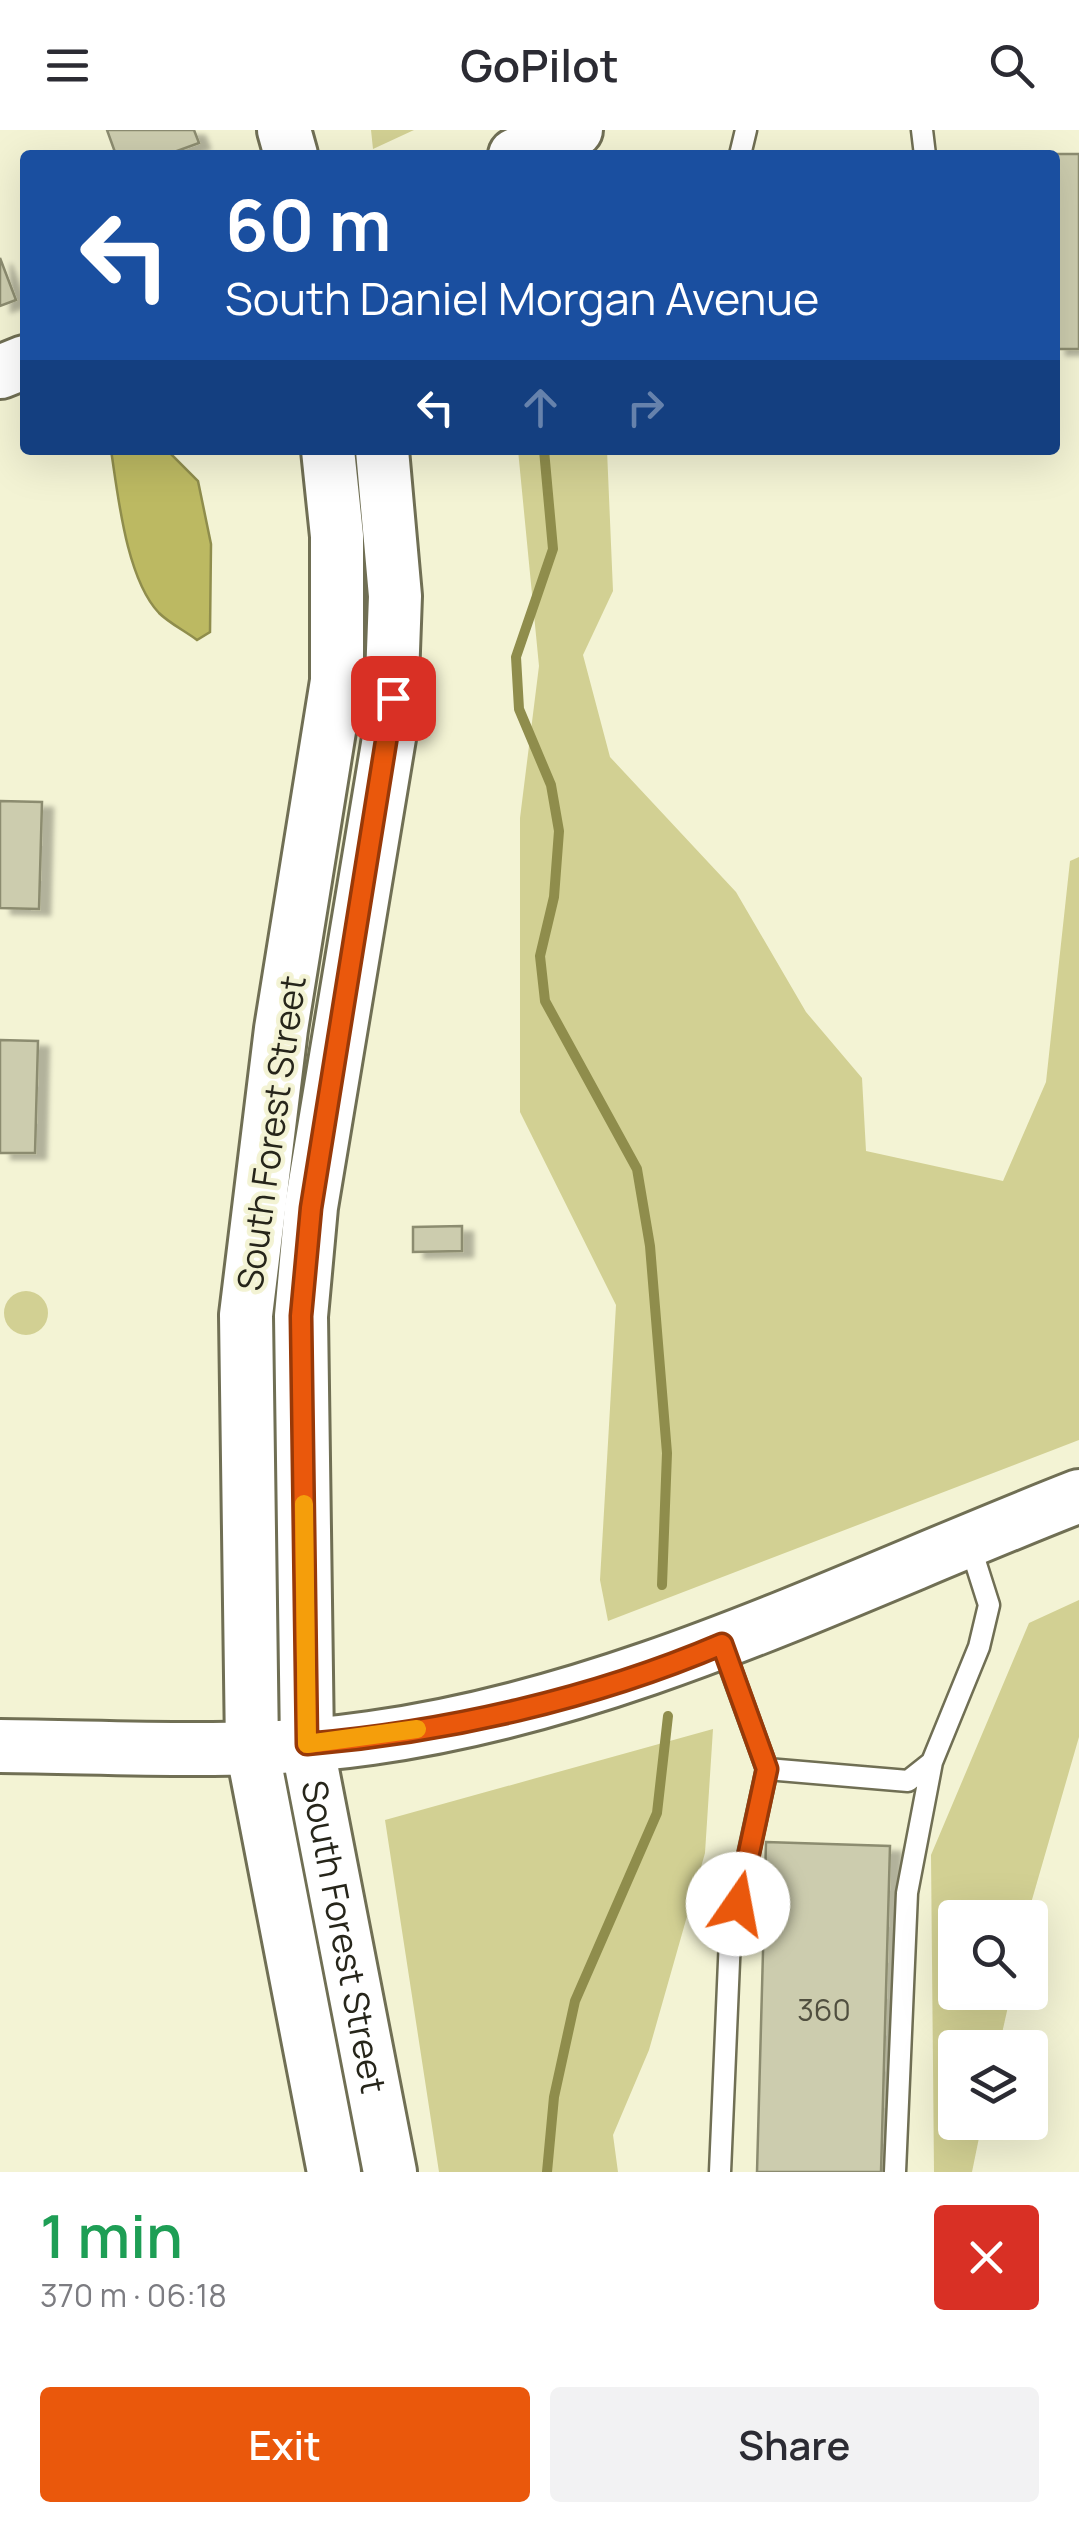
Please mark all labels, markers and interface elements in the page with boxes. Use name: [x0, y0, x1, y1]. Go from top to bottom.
text: GoPilot: [460, 34, 619, 96]
icon: menu: [40, 38, 95, 93]
icon: search: [984, 38, 1039, 93]
text: 60 m: [225, 176, 392, 272]
icon: left: [60, 190, 190, 320]
text: South Daniel Morgan Avenue: [225, 267, 819, 329]
icon: left: [408, 380, 463, 435]
icon: ahead: [513, 380, 568, 435]
icon: right: [618, 380, 673, 435]
pin: [351, 656, 436, 741]
icon: arrive: [366, 671, 421, 726]
street label: South Forest Street: [225, 972, 317, 1294]
street label: South Forest Street: [291, 1776, 398, 2097]
position arrow: [686, 1852, 790, 1956]
map controls: [938, 1900, 1048, 2140]
button: search: [938, 1900, 1048, 2010]
house number: 360: [797, 1989, 851, 2030]
button: layers: [938, 2030, 1048, 2140]
text: 1 min: [40, 2194, 183, 2276]
button: close: [934, 2205, 1039, 2310]
text: 370 m · 06:18: [40, 2273, 227, 2317]
button: Exit: [40, 2387, 530, 2502]
button: Share: [550, 2387, 1039, 2502]

